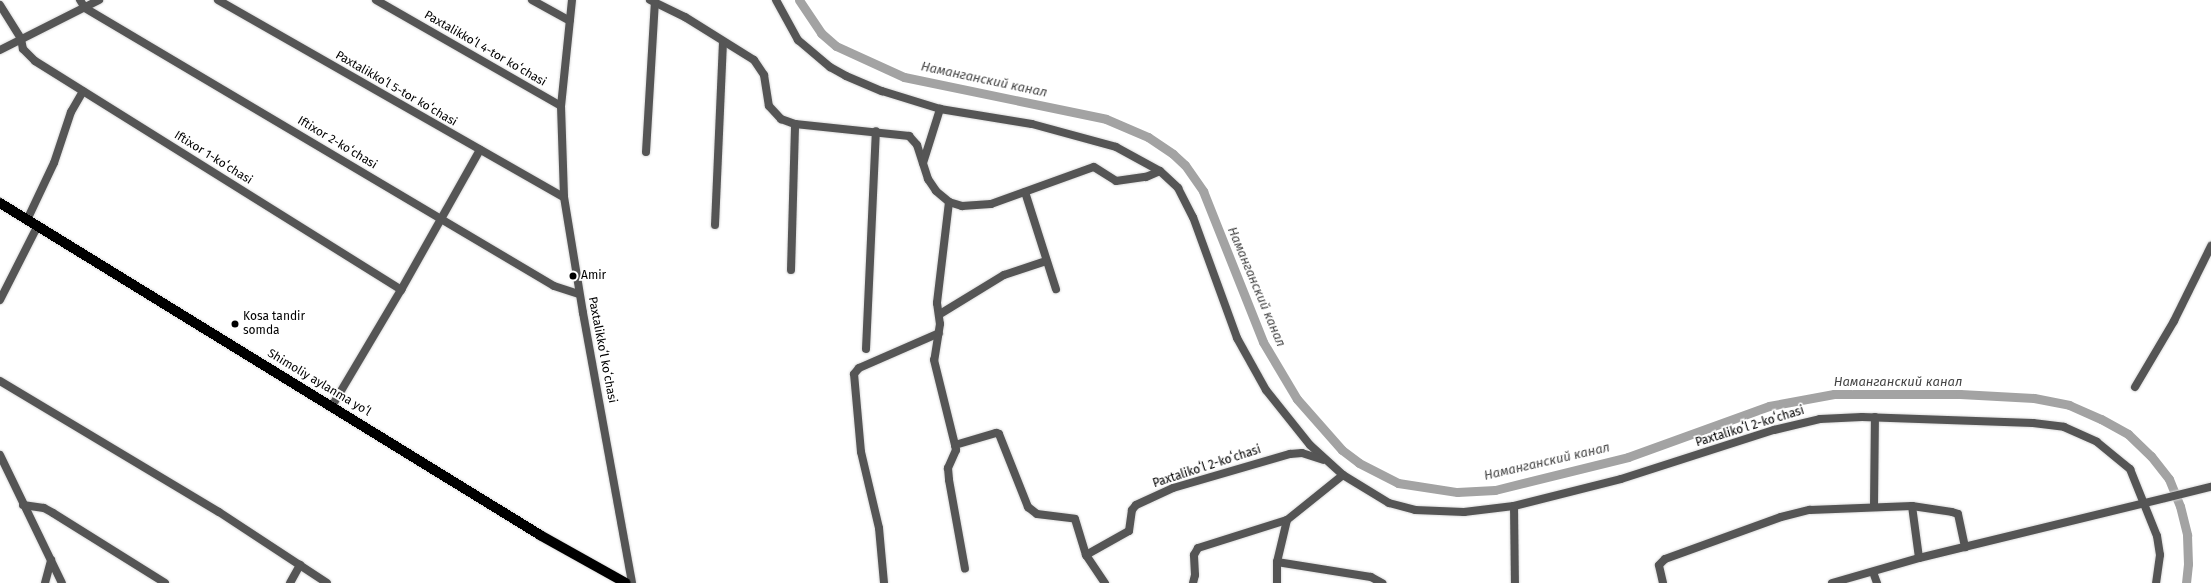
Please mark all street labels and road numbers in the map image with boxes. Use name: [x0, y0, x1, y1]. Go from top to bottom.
street label: Paxtalikkoʻl 4-tor koʻchasi: [421, 8, 549, 90]
street label: Paxtalikkoʻl 5-tor koʻchasi: [333, 48, 459, 130]
street label: Iftixor 2-koʻchasi: [295, 114, 379, 172]
street label: Iftixor 1-koʻchasi: [171, 128, 255, 188]
street label: Paxtalikkoʻl koʻchasi: [585, 296, 619, 404]
street label: Shimoliy aylanma yoʻl: [265, 346, 373, 420]
street label: Paxtalikoʻl 2-koʻchasi: [1694, 404, 1806, 450]
street label: Paxtalikoʻl 2-koʻchasi: [1151, 443, 1263, 491]

